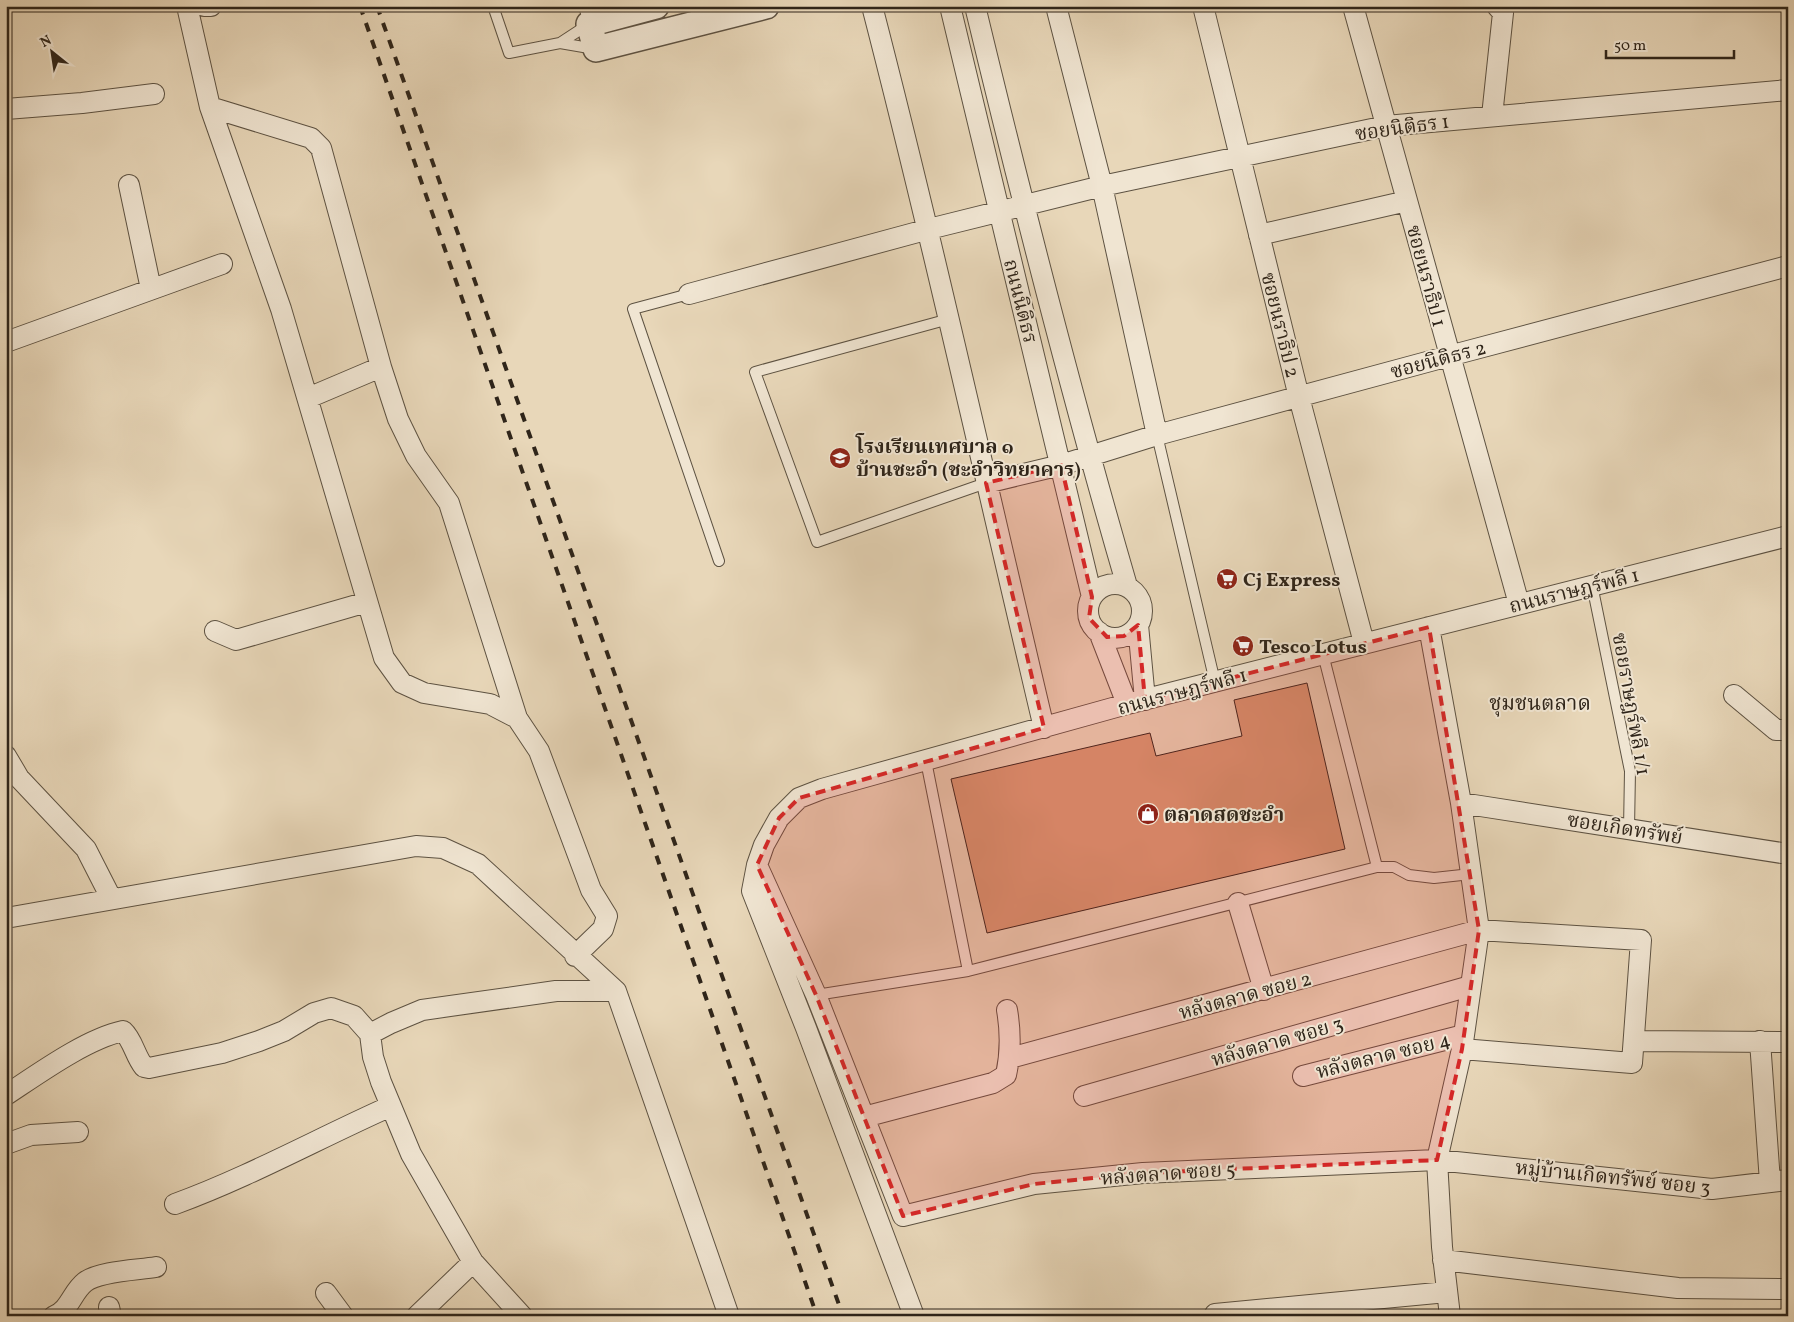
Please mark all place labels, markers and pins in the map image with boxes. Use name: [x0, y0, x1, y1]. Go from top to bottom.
place label: โรงเรียนเทศบาล ๑ บ้านชะอำ (ชะอำวิทยาคาร): [855, 433, 1081, 485]
school or university icon: โรงเรียนเทศบาล ๑ บ้านชะอำ (ชะอำวิทยาคาร): [828, 446, 852, 470]
supermarket icon: Cj Express: [1215, 567, 1239, 591]
place label: Cj Express: [1243, 567, 1341, 595]
supermarket icon: Tesco Lotus: [1231, 634, 1255, 658]
place label: Tesco Lotus: [1259, 634, 1367, 662]
shop icon: ตลาดสดชะอำ: [1136, 802, 1160, 826]
place label: ตลาดสดชะอำ: [1164, 802, 1284, 830]

